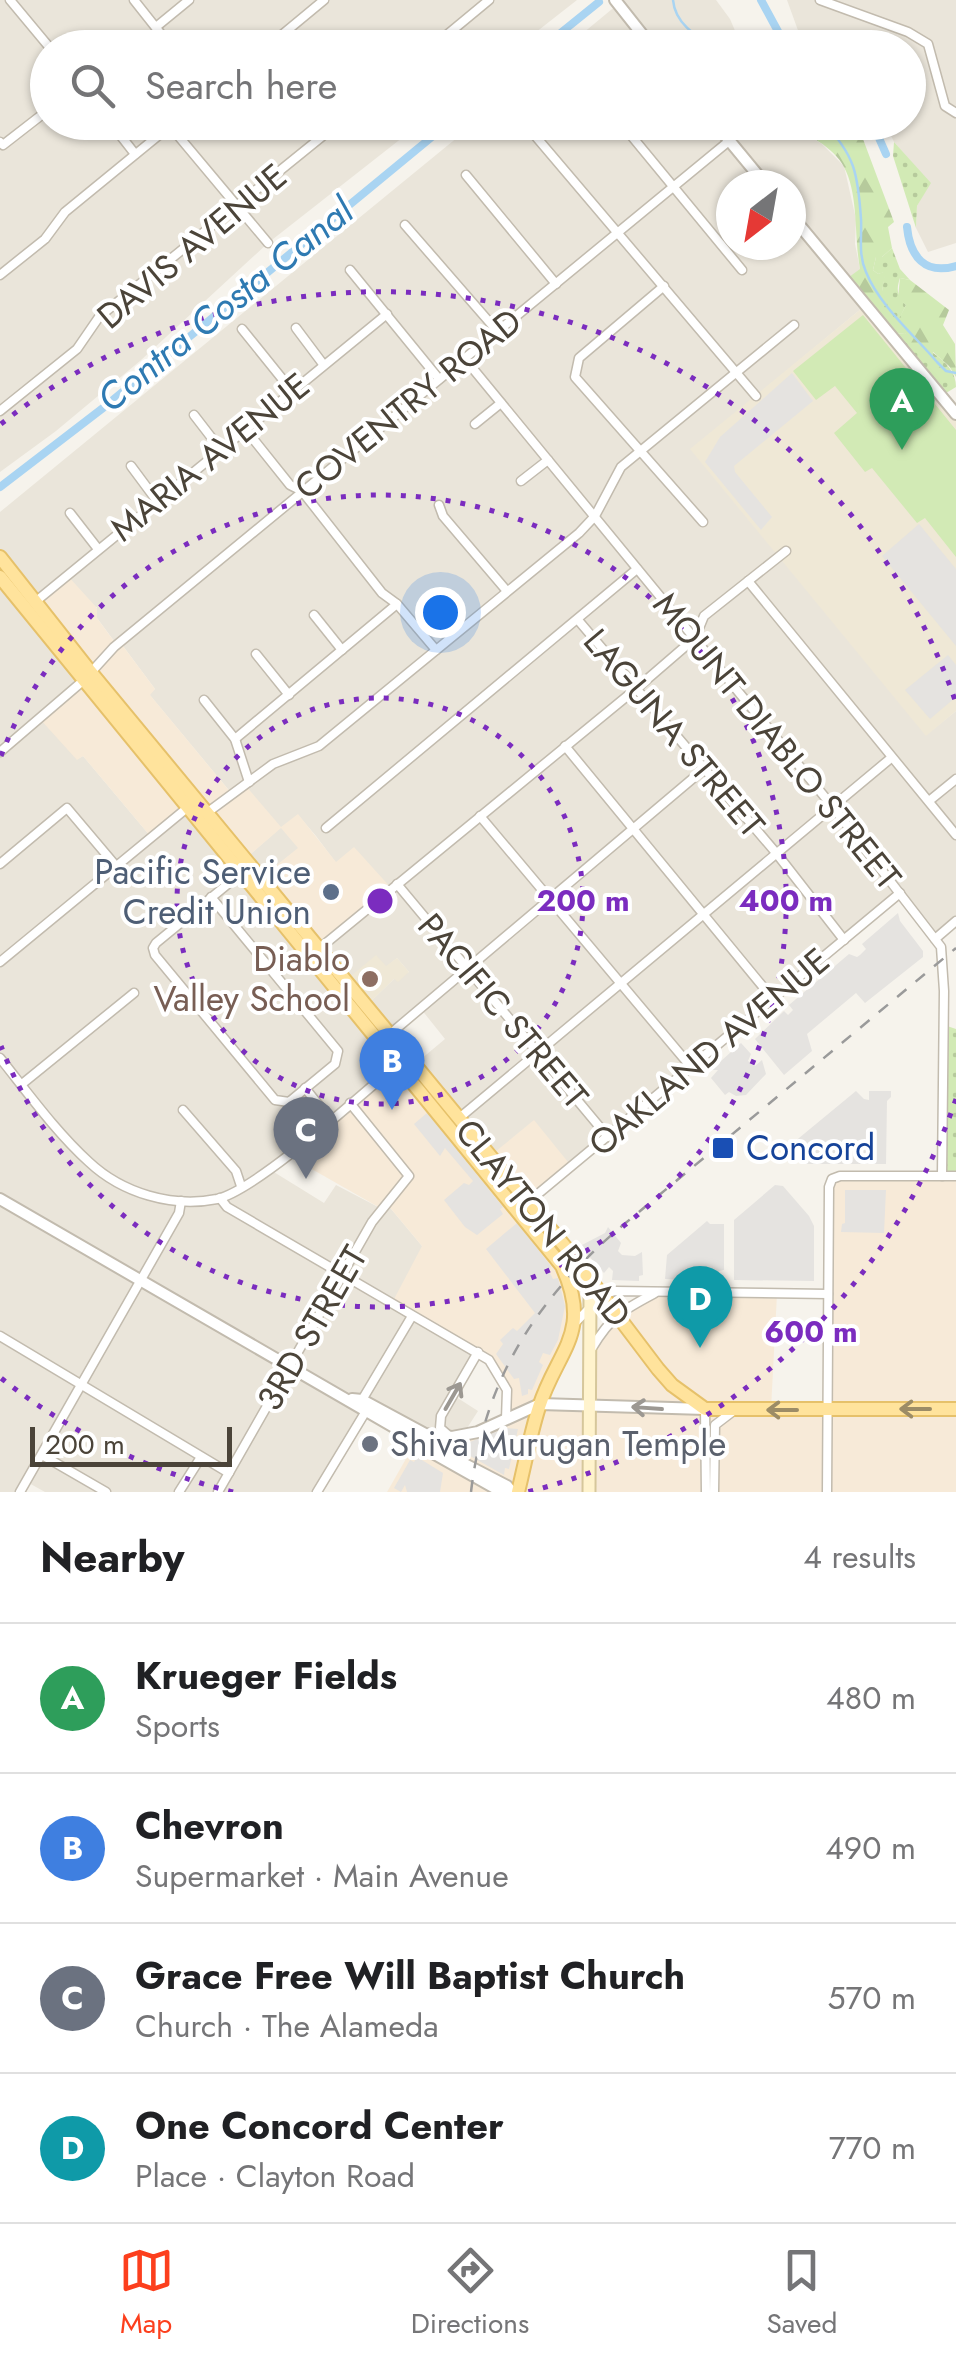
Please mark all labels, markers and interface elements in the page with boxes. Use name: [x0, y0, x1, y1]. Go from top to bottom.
search box: [30, 30, 926, 140]
icon: search: [65, 58, 120, 113]
text: Search here: [145, 58, 337, 113]
street label: DAVIS AVENUE: [86, 152, 298, 340]
north arrow: [716, 170, 806, 260]
water label: Contra Costa Canal: [85, 183, 366, 425]
street label: COVENTRY ROAD: [284, 297, 532, 511]
street label: MARIA AVENUE: [100, 361, 320, 553]
pin: A: [870, 368, 934, 450]
street label: MOUNT DIABLO STREET: [641, 582, 913, 900]
your location: [415, 587, 466, 638]
street label: LAGUNA STREET: [572, 618, 776, 848]
place label: Pacific Service Credit Union: [94, 847, 311, 937]
text: 200 m: [537, 879, 630, 922]
text: 400 m: [739, 879, 833, 922]
marker: Pacific Service Credit Union: [320, 881, 342, 903]
centre of rings: [362, 883, 398, 919]
street label: PACIFIC STREET: [406, 902, 600, 1120]
place label: Diablo Valley School: [154, 934, 350, 1024]
street label: OAKLAND AVENUE: [578, 936, 840, 1168]
marker: Diablo Valley School: [359, 968, 381, 990]
pin: B: [360, 1028, 424, 1110]
pin: C: [274, 1096, 338, 1179]
street label: CLAYTON ROAD: [443, 1108, 643, 1338]
place label: Concord: [746, 1123, 875, 1173]
marker: Concord: [710, 1135, 736, 1161]
street label: 3RD STREET: [245, 1236, 379, 1420]
pin: D: [668, 1266, 732, 1348]
text: 600 m: [764, 1310, 858, 1353]
one-way arrow: [443, 1382, 463, 1411]
one-way arrow: [631, 1398, 663, 1417]
one-way arrow: [766, 1400, 798, 1420]
one-way arrow: [900, 1400, 932, 1419]
place label: Shiva Murugan Temple: [390, 1419, 726, 1469]
scale bar: [30, 1422, 232, 1466]
text: 200 m: [45, 1424, 125, 1465]
marker: Shiva Murugan Temple: [359, 1433, 381, 1455]
text: Nearby: [40, 1527, 184, 1588]
text: 4 results: [803, 1534, 916, 1580]
text: Krueger Fields: [135, 1648, 397, 1703]
text: A: [61, 1675, 84, 1721]
text: 480 m: [826, 1675, 916, 1721]
text: Sports: [135, 1703, 220, 1749]
text: Chevron: [135, 1798, 284, 1853]
text: B: [62, 1825, 83, 1871]
text: 490 m: [825, 1825, 916, 1871]
text: Supermarket · Main Avenue: [135, 1853, 509, 1899]
text: Grace Free Will Baptist Church: [135, 1948, 685, 2003]
text: C: [61, 1975, 84, 2021]
text: 570 m: [827, 1975, 916, 2021]
text: Church · The Alameda: [135, 2003, 439, 2049]
text: One Concord Center: [135, 2098, 504, 2153]
text: D: [61, 2125, 84, 2171]
text: 770 m: [829, 2125, 916, 2171]
text: Place · Clayton Road: [135, 2153, 415, 2199]
tab: Map: [119, 2243, 174, 2344]
tab: Directions: [411, 2243, 529, 2344]
tab: Saved: [766, 2243, 837, 2344]

